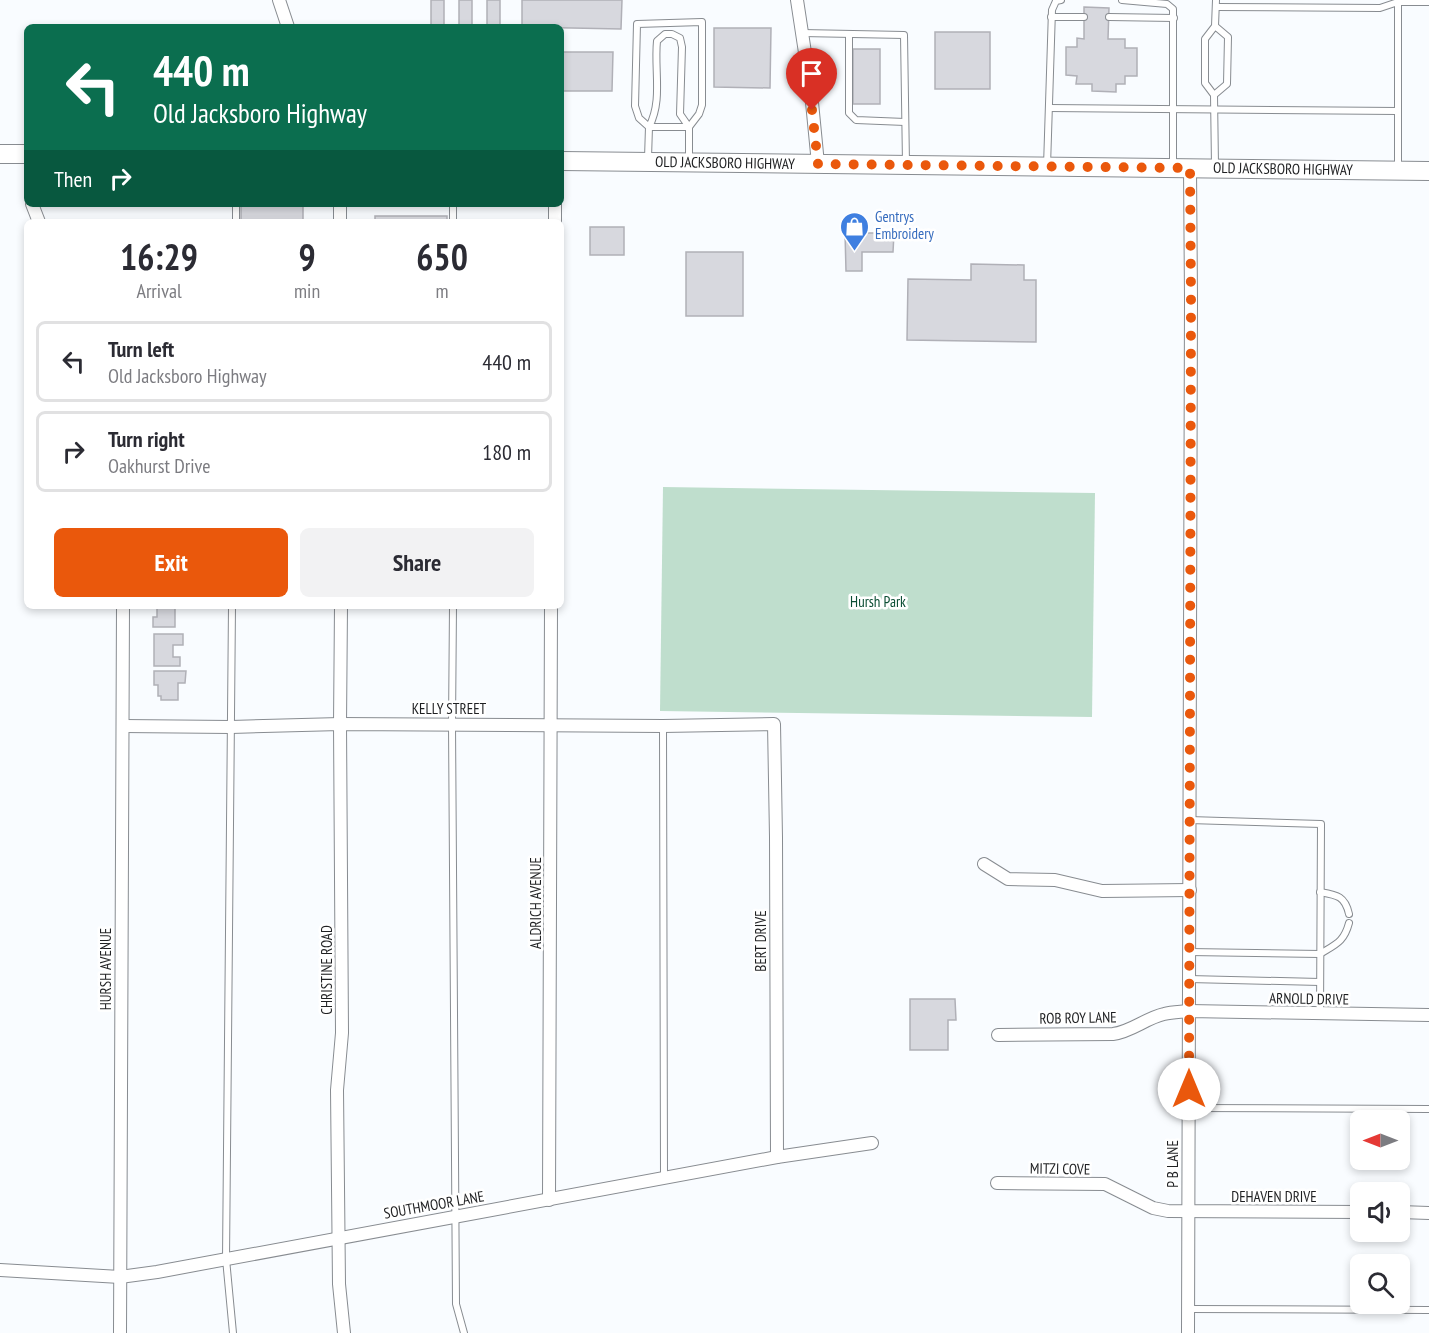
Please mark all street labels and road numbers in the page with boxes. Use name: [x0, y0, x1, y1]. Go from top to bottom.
street label: OLD JACKSBORO HIGHWAY: [655, 152, 795, 173]
street label: OLD JACKSBORO HIGHWAY: [1213, 158, 1353, 179]
street label: KELLY STREET: [412, 699, 487, 718]
street label: ALDRICH AVENUE: [526, 857, 545, 949]
street label: BERT DRIVE: [751, 910, 770, 972]
street label: CHRISTINE ROAD: [317, 925, 336, 1015]
street label: HURSH AVENUE: [96, 928, 115, 1010]
street label: ARNOLD DRIVE: [1269, 988, 1349, 1009]
street label: ROB ROY LANE: [1039, 1007, 1117, 1028]
street label: P B LANE: [1163, 1140, 1182, 1188]
street label: MITZI COVE: [1030, 1158, 1090, 1179]
street label: SOUTHMOOR LANE: [382, 1186, 486, 1223]
street label: DEHAVEN DRIVE: [1231, 1187, 1317, 1206]

